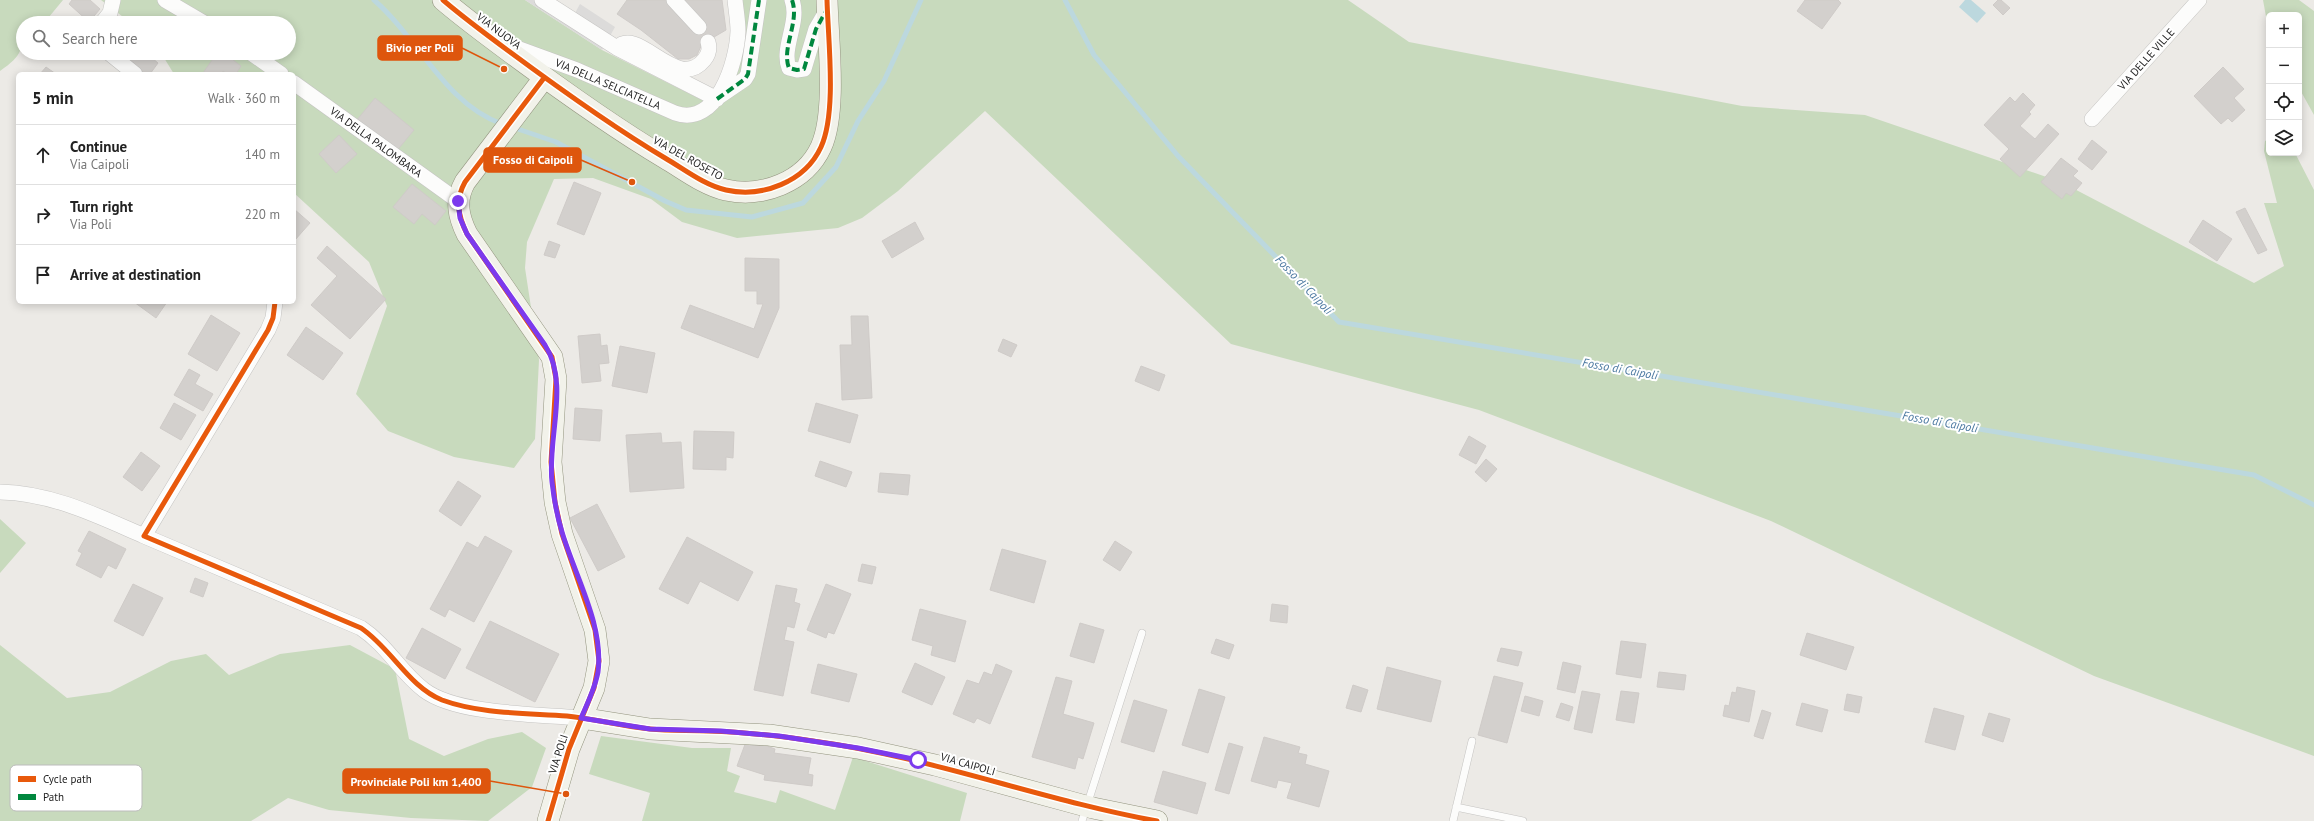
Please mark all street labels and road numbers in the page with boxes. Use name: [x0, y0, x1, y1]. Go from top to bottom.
street label: VIA NUOVA: [473, 9, 525, 53]
street label: VIA DELLE VILLE: [2114, 25, 2177, 93]
street label: VIA DELLA SELCIATELLA: [552, 55, 664, 113]
street label: VIA DELLA PALOMBARA: [326, 103, 425, 180]
street label: VIA DEL ROSETO: [650, 132, 726, 183]
street label: VIA POLI: [545, 732, 571, 776]
street label: VIA CAIPOLI: [938, 749, 997, 778]

